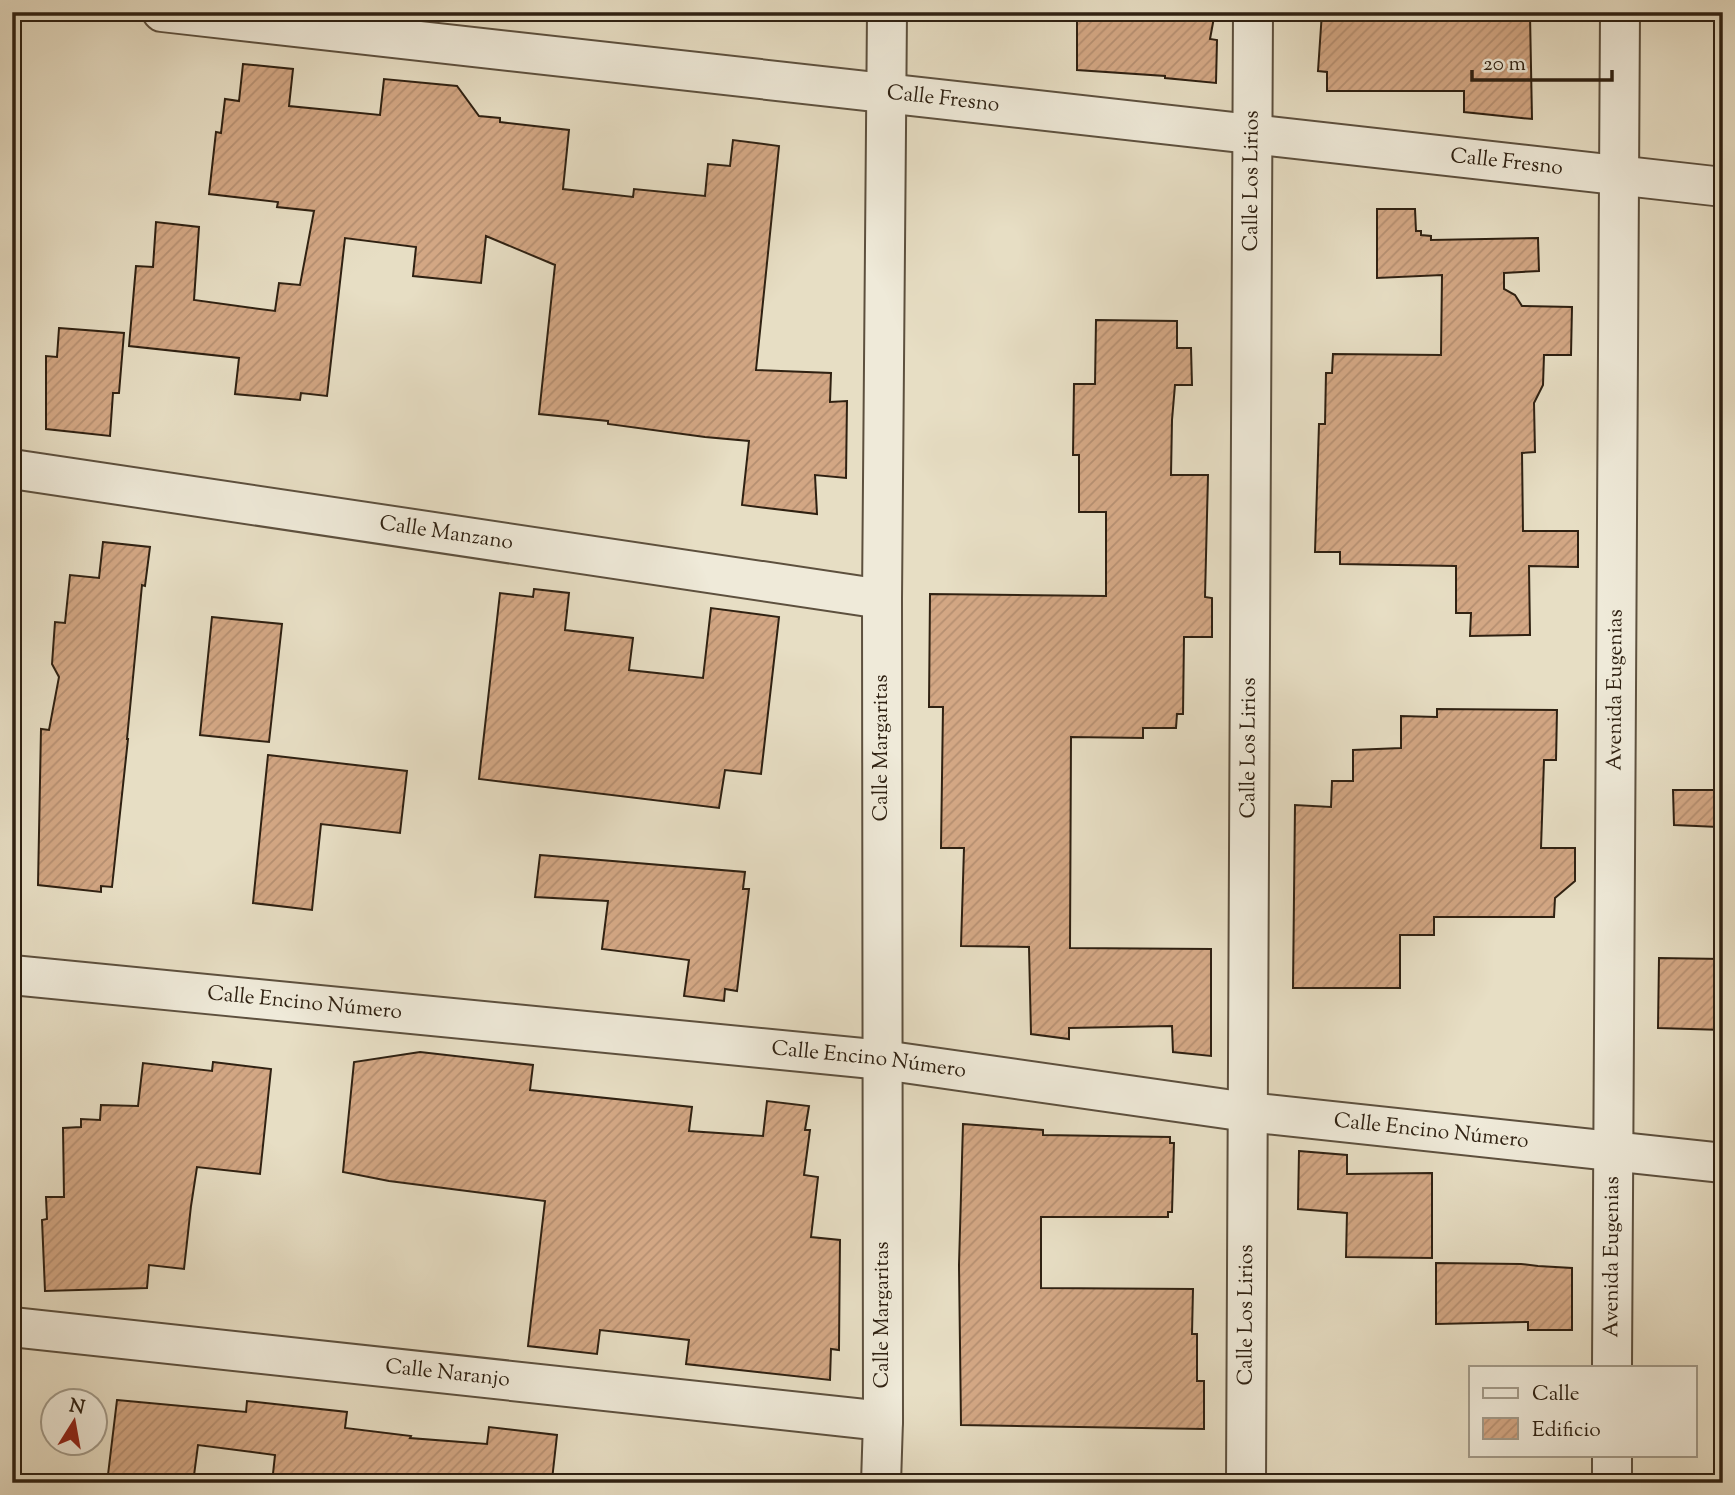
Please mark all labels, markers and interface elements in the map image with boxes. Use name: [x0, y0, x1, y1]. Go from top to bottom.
scale bar: [1472, 38, 1612, 82]
text: 20 m: [1483, 50, 1526, 80]
street label: Calle Fresno: [885, 78, 1001, 121]
street label: Calle Los Lirios: [1237, 110, 1268, 252]
street label: Calle Fresno: [1449, 142, 1564, 184]
street label: Calle Manzano: [377, 509, 515, 559]
street label: Avenida Eugenias: [1601, 609, 1631, 771]
street label: Calle Margaritas: [867, 674, 897, 822]
street label: Calle Los Lirios: [1234, 677, 1265, 819]
street label: Calle Encino Número: [206, 979, 403, 1028]
street label: Calle Encino Número: [770, 1034, 968, 1087]
street label: Calle Encino Número: [1332, 1106, 1530, 1157]
street label: Avenida Eugenias: [1597, 1176, 1628, 1338]
street label: Calle Margaritas: [868, 1241, 898, 1389]
street label: Calle Los Lirios: [1231, 1244, 1262, 1386]
street label: Calle Naranjo: [384, 1352, 511, 1396]
legend: [1469, 1366, 1696, 1456]
text: Calle: [1532, 1380, 1580, 1410]
north arrow: [38, 1386, 108, 1456]
text: N: [67, 1393, 87, 1422]
text: Edificio: [1532, 1416, 1601, 1446]

